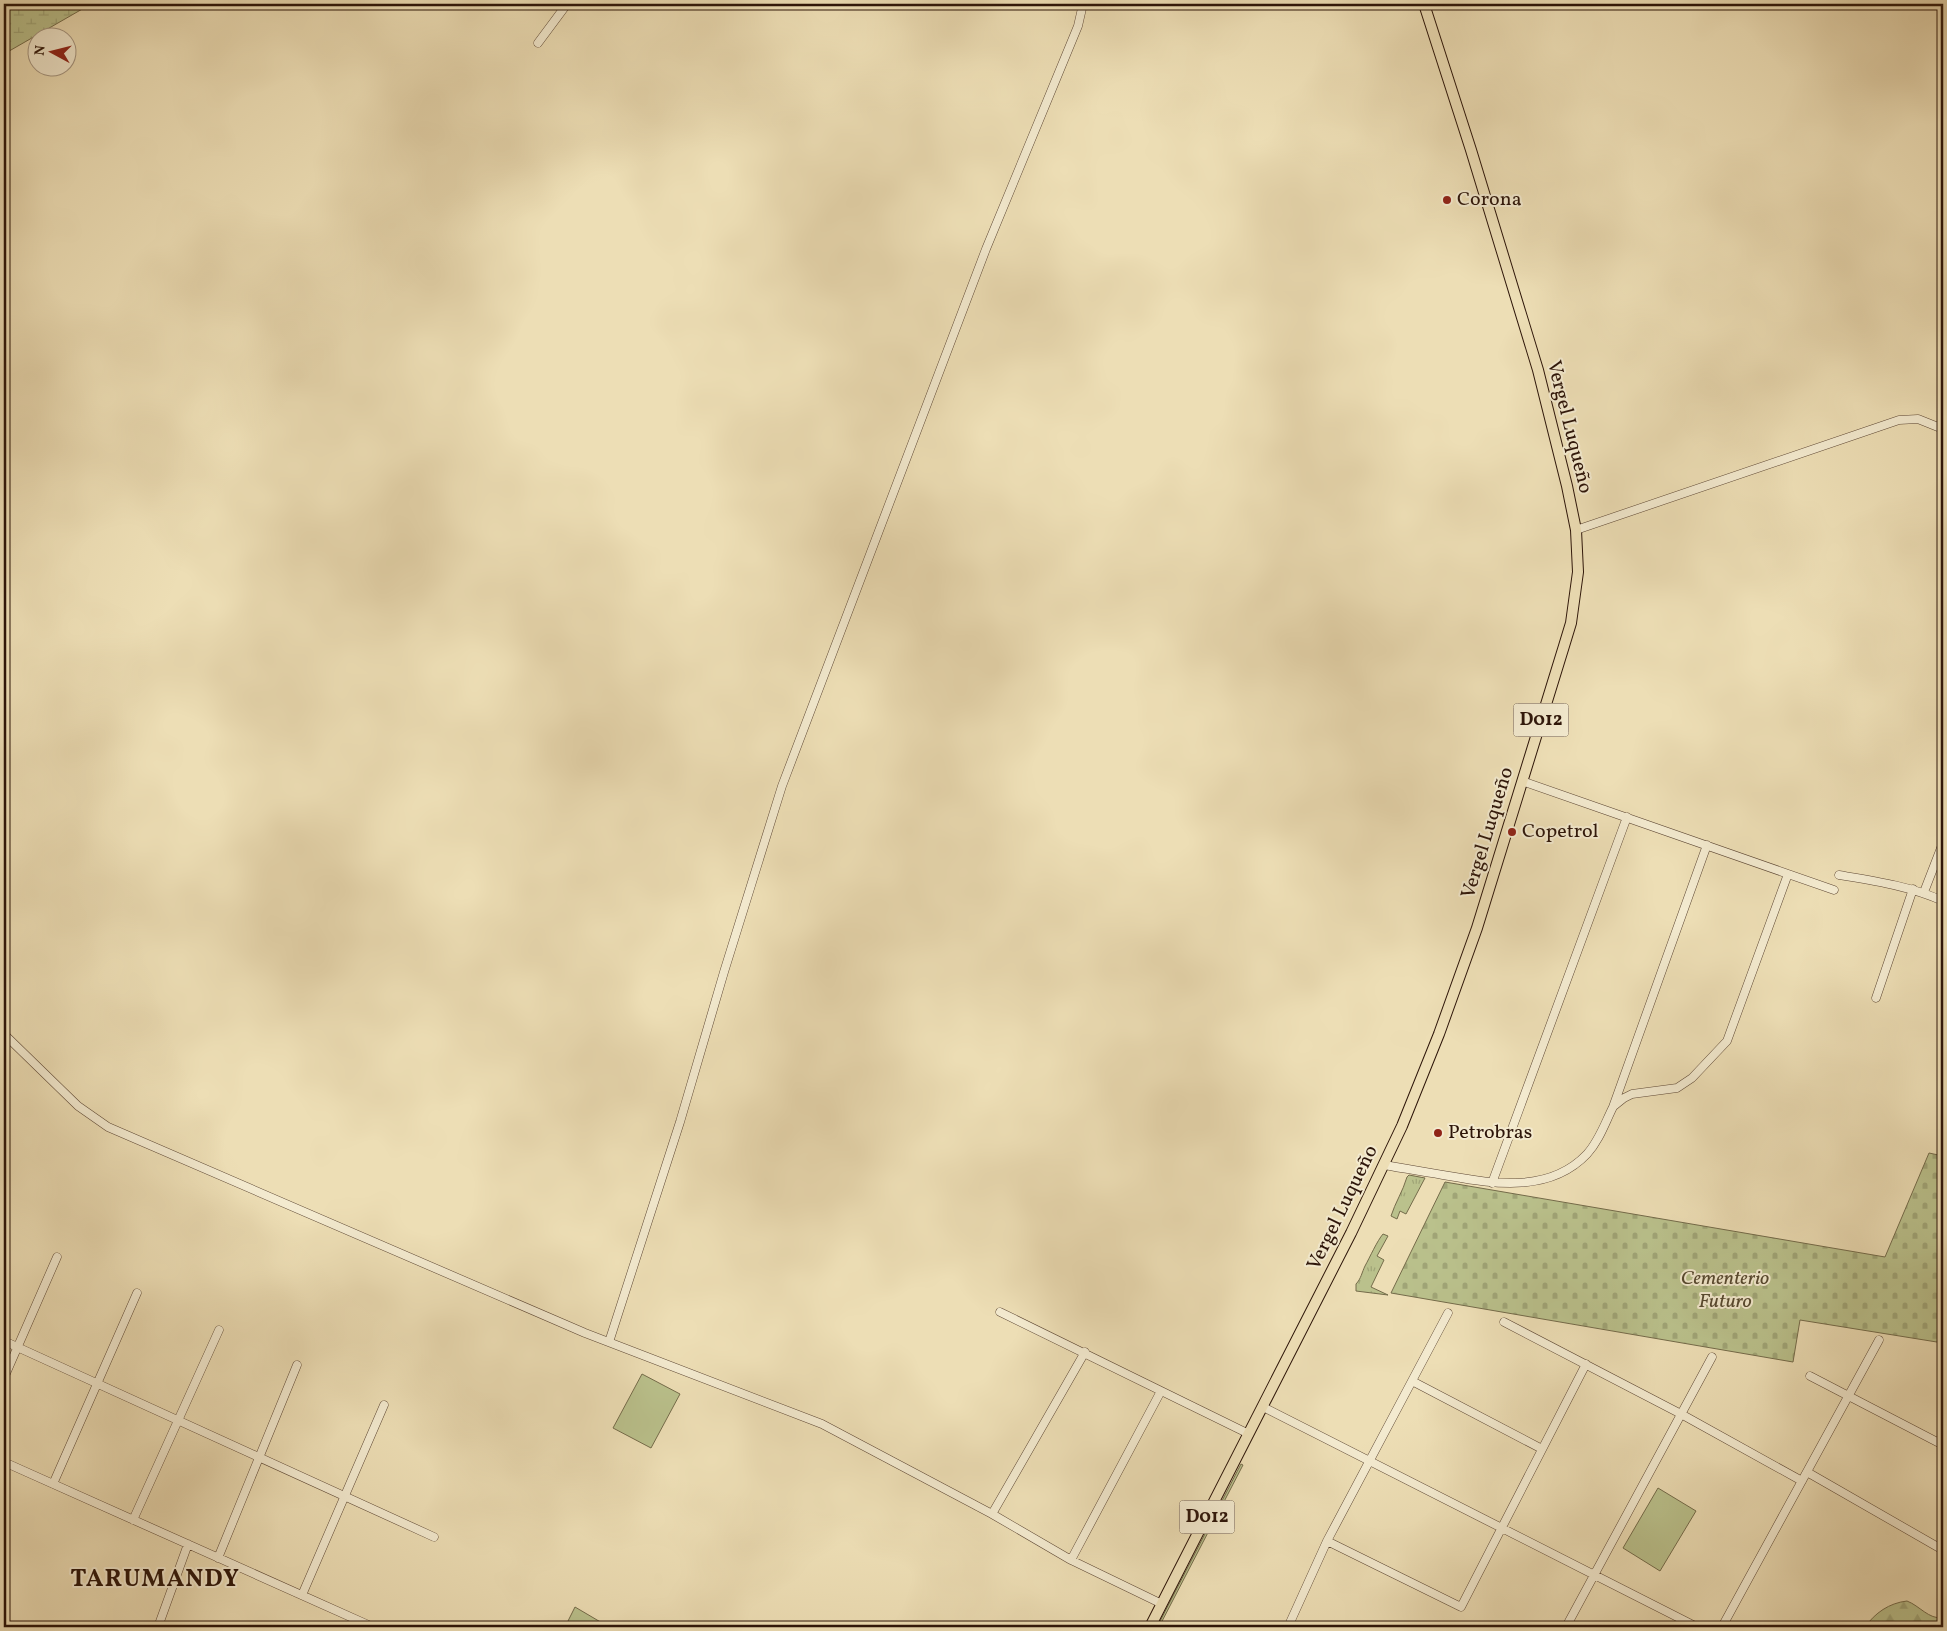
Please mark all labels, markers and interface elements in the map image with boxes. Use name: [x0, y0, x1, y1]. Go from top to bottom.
north arrow: [28, 28, 78, 78]
text: N: [31, 44, 51, 57]
place label: Corona: [1457, 186, 1522, 214]
marker: Corona: [1441, 194, 1453, 206]
street label: Vergel Luqueño: [1539, 358, 1599, 496]
road number: D012: [1514, 704, 1568, 736]
street label: Vergel Luqueño: [1455, 764, 1521, 902]
place label: Copetrol: [1522, 818, 1598, 846]
marker: Copetrol: [1506, 826, 1518, 838]
place label: Petrobras: [1448, 1119, 1532, 1147]
marker: Petrobras: [1432, 1127, 1444, 1139]
street label: Vergel Luqueño: [1301, 1141, 1385, 1275]
park label: Cementerio Futuro: [1681, 1265, 1769, 1316]
road number: D012: [1180, 1500, 1234, 1534]
district label: TARUMANDY: [70, 1562, 240, 1597]

